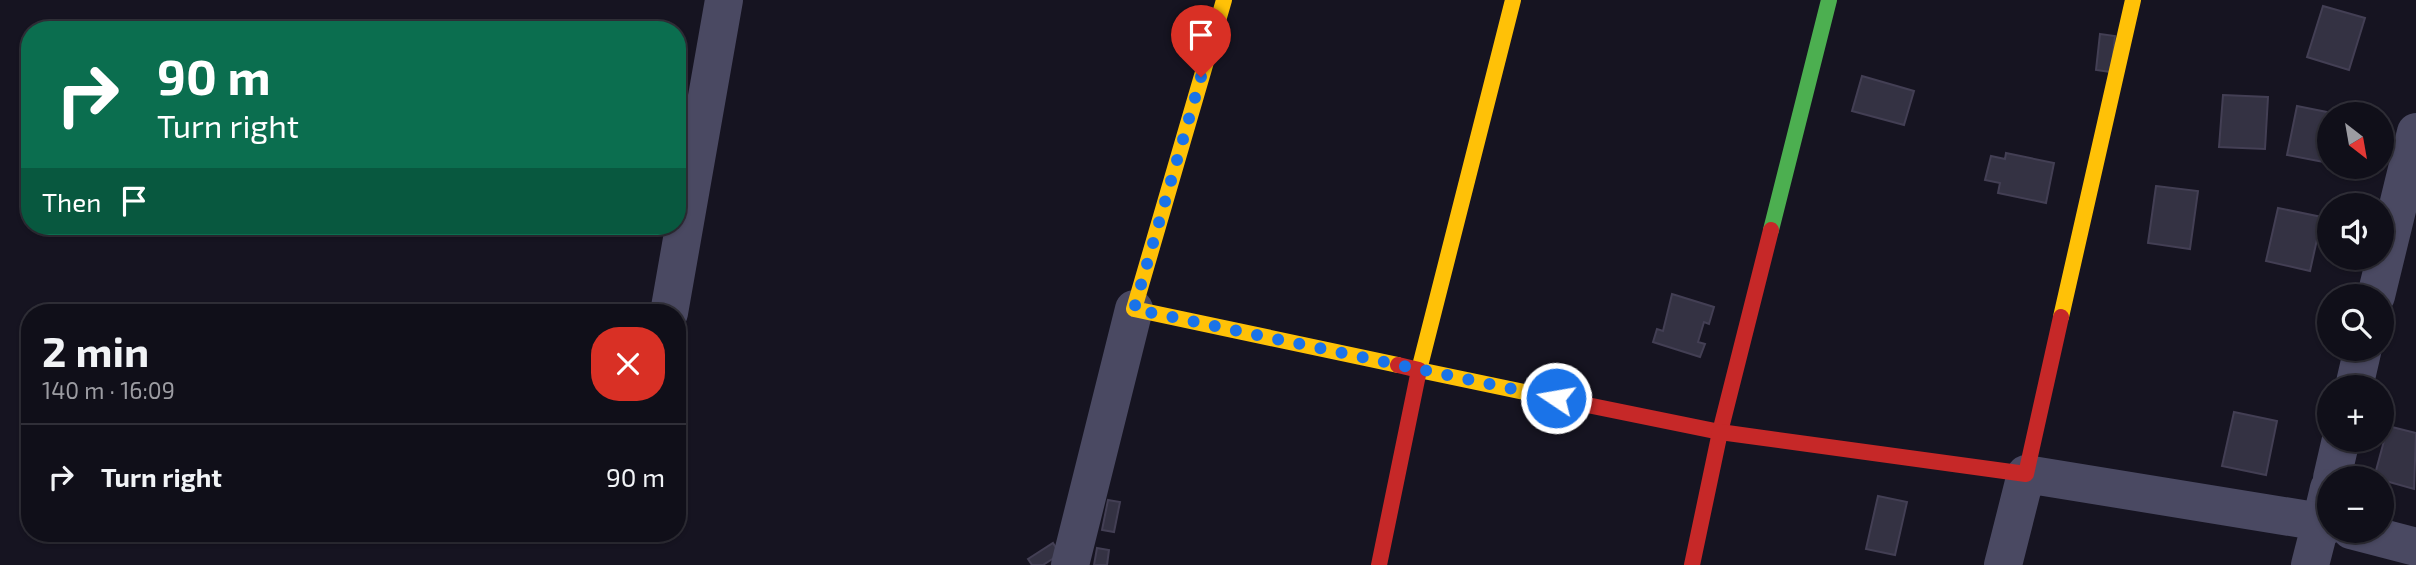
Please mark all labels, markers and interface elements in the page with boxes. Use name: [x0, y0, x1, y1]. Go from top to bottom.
pin: [1171, 5, 1231, 77]
icon: arrive: [1182, 16, 1220, 54]
text: 90 m: [157, 46, 271, 105]
icon: right: [42, 49, 133, 140]
north arrow: [2317, 102, 2394, 178]
map controls: [2317, 102, 2394, 543]
text: Turn right: [157, 106, 299, 144]
icon: arrive: [115, 182, 153, 220]
text: Then: [42, 186, 101, 217]
button: sound: [2317, 193, 2394, 270]
button: search: [2317, 284, 2394, 361]
text: 2 min: [42, 325, 149, 375]
button: close: [591, 327, 665, 401]
position arrow: [1519, 361, 1593, 435]
button: +: [2317, 375, 2394, 452]
text: 140 m · 16:09: [42, 376, 175, 404]
icon: right: [42, 458, 80, 496]
text: Turn right: [101, 461, 222, 492]
text: 90 m: [606, 461, 665, 492]
button: −: [2317, 466, 2394, 543]

